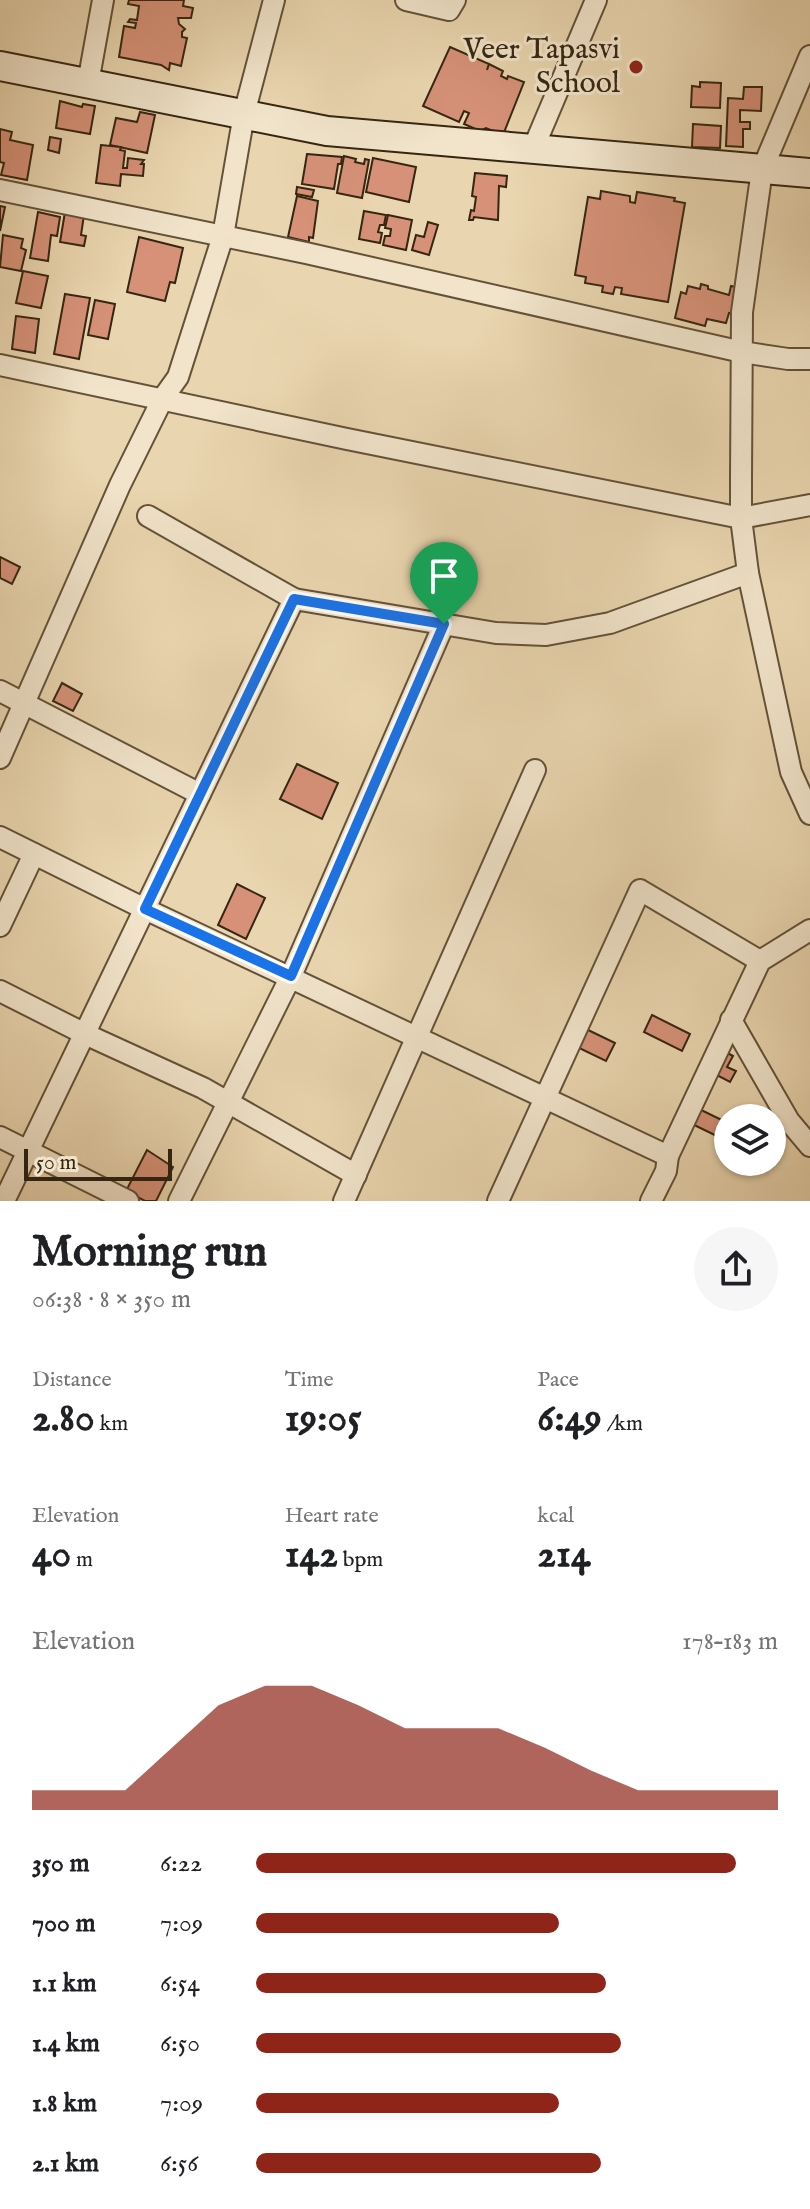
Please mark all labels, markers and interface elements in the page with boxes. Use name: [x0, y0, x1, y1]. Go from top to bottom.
place label: Veer Tapasvi School: [462, 31, 621, 103]
marker: Veer Tapasvi School: [627, 58, 645, 76]
pin: [410, 542, 478, 624]
icon: arrive: [422, 554, 466, 598]
map controls: [714, 1104, 786, 1176]
button: layers: [714, 1104, 786, 1176]
scale bar: [24, 1145, 172, 1181]
text: 50 m: [36, 1149, 77, 1177]
text: Morning run: [32, 1225, 267, 1281]
button: share: [694, 1227, 778, 1311]
text: 06:38 · 8 × 350 m: [32, 1283, 191, 1316]
text: Distance: [32, 1366, 112, 1394]
text: Time: [285, 1366, 334, 1394]
text: Pace: [537, 1366, 579, 1394]
text: 2.80: [32, 1394, 95, 1445]
text: 19:05: [285, 1394, 362, 1445]
text: 6:49: [537, 1394, 602, 1445]
text: km: [95, 1410, 128, 1438]
text: /km: [602, 1410, 643, 1438]
text: Elevation: [32, 1502, 119, 1530]
text: Heart rate: [285, 1502, 379, 1530]
text: kcal: [537, 1502, 574, 1530]
text: 40: [32, 1530, 71, 1581]
text: 142: [285, 1530, 338, 1581]
text: 214: [537, 1530, 591, 1581]
text: m: [71, 1546, 93, 1574]
text: bpm: [338, 1546, 383, 1574]
text: Elevation: [32, 1625, 135, 1658]
text: 178–183 m: [682, 1625, 778, 1658]
text: 350 m: [32, 1847, 90, 1880]
text: 6:22: [160, 1847, 202, 1880]
text: 700 m: [32, 1907, 95, 1940]
text: 7:09: [160, 1907, 203, 1940]
text: 1.1 km: [32, 1967, 97, 2000]
text: 6:54: [160, 1967, 200, 2000]
text: 1.4 km: [32, 2027, 100, 2060]
text: 6:50: [160, 2027, 200, 2060]
text: 1.8 km: [32, 2087, 97, 2120]
text: 7:09: [160, 2087, 203, 2120]
text: 2.1 km: [32, 2147, 99, 2180]
text: 6:56: [160, 2147, 198, 2180]

